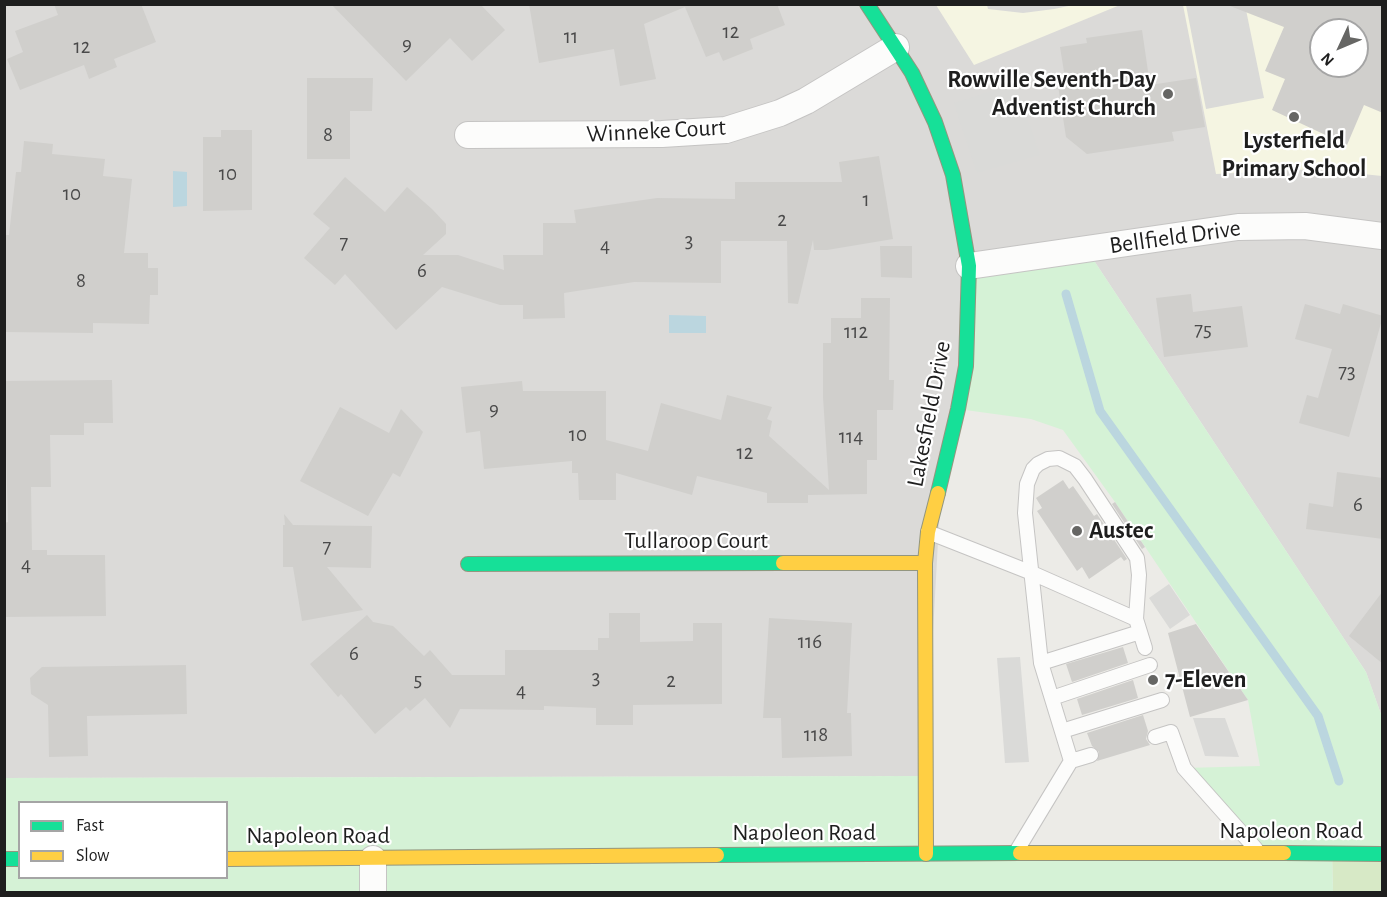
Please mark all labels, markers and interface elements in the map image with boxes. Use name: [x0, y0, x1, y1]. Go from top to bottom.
north arrow: [1309, 18, 1369, 78]
house number: 12: [723, 19, 739, 45]
house number: 11: [564, 24, 578, 50]
house number: 9: [402, 31, 412, 57]
house number: 12: [74, 34, 90, 60]
text: N: [1318, 50, 1337, 69]
place label: Rowville Seventh-Day Adventist Church: [947, 66, 1156, 122]
marker: Rowville Seventh-Day Adventist Church: [1161, 87, 1175, 101]
marker: Lysterfield Primary School: [1287, 110, 1301, 124]
street label: Winneke Court: [586, 113, 726, 149]
house number: 8: [323, 122, 333, 148]
place label: Lysterfield Primary School: [1222, 127, 1366, 183]
house number: 10: [219, 161, 237, 187]
house number: 10: [63, 181, 81, 207]
house number: 1: [862, 187, 870, 213]
house number: 2: [777, 207, 787, 233]
street label: Bellfield Drive: [1108, 214, 1242, 260]
house number: 3: [685, 228, 693, 254]
house number: 7: [340, 230, 348, 256]
house number: 4: [600, 233, 610, 259]
house number: 6: [417, 258, 427, 284]
house number: 8: [76, 268, 86, 294]
house number: 75: [1194, 317, 1212, 343]
house number: 112: [844, 319, 868, 345]
street label: Lakesfield Drive: [901, 339, 957, 489]
house number: 73: [1338, 359, 1356, 385]
house number: 9: [489, 396, 499, 422]
house number: 10: [569, 422, 587, 448]
house number: 114: [839, 424, 863, 450]
house number: 12: [737, 440, 753, 466]
house number: 6: [1353, 492, 1363, 518]
place label: Austec: [1089, 517, 1153, 545]
marker: Austec: [1070, 524, 1084, 538]
street label: Tullaroop Court: [624, 527, 768, 555]
house number: 7: [323, 534, 331, 560]
house number: 4: [21, 552, 31, 578]
house number: 116: [798, 629, 822, 655]
house number: 6: [349, 641, 359, 667]
house number: 3: [592, 665, 600, 691]
place label: 7-Eleven: [1165, 666, 1246, 694]
house number: 5: [414, 667, 422, 693]
house number: 2: [666, 668, 676, 694]
marker: 7-Eleven: [1146, 673, 1160, 687]
house number: 4: [516, 678, 526, 704]
house number: 118: [804, 722, 828, 748]
legend: [18, 801, 228, 879]
text: Fast: [76, 817, 104, 835]
street label: Napoleon Road: [1219, 817, 1363, 845]
street label: Napoleon Road: [732, 819, 876, 847]
street label: Napoleon Road: [246, 822, 390, 850]
text: Slow: [76, 847, 109, 865]

